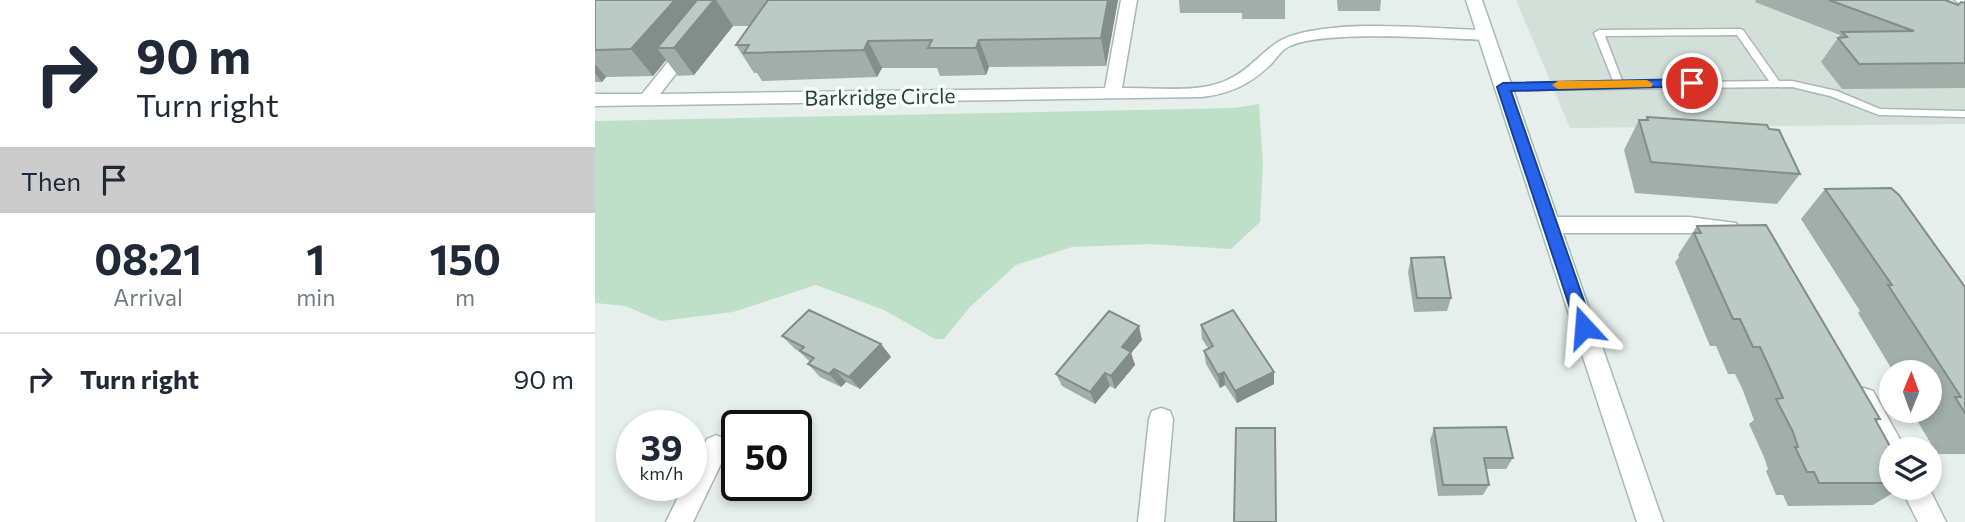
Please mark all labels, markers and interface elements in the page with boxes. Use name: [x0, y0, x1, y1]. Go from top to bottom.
text: 90 m: [136, 24, 251, 84]
icon: right: [21, 28, 112, 119]
pin: [1662, 53, 1722, 113]
icon: arrive: [1673, 64, 1711, 102]
street label: Barkridge Circle: [804, 82, 956, 110]
text: Turn right: [136, 84, 279, 124]
icon: arrive: [95, 161, 133, 199]
text: Then: [21, 165, 81, 196]
text: 08:21: [94, 232, 202, 284]
text: 1: [306, 232, 325, 284]
text: 150: [429, 232, 501, 284]
text: Arrival: [113, 283, 183, 311]
text: min: [296, 283, 335, 311]
text: m: [455, 283, 475, 311]
position arrow: [1547, 290, 1621, 364]
icon: right: [21, 360, 59, 398]
north arrow: [1879, 360, 1943, 424]
map controls: [1879, 360, 1942, 500]
text: Turn right: [80, 363, 199, 394]
text: 90 m: [514, 363, 574, 394]
speed limit sign: 50: [721, 410, 812, 501]
text: 39: [641, 425, 682, 468]
button: layers: [1879, 437, 1942, 500]
text: km/h: [640, 462, 683, 484]

